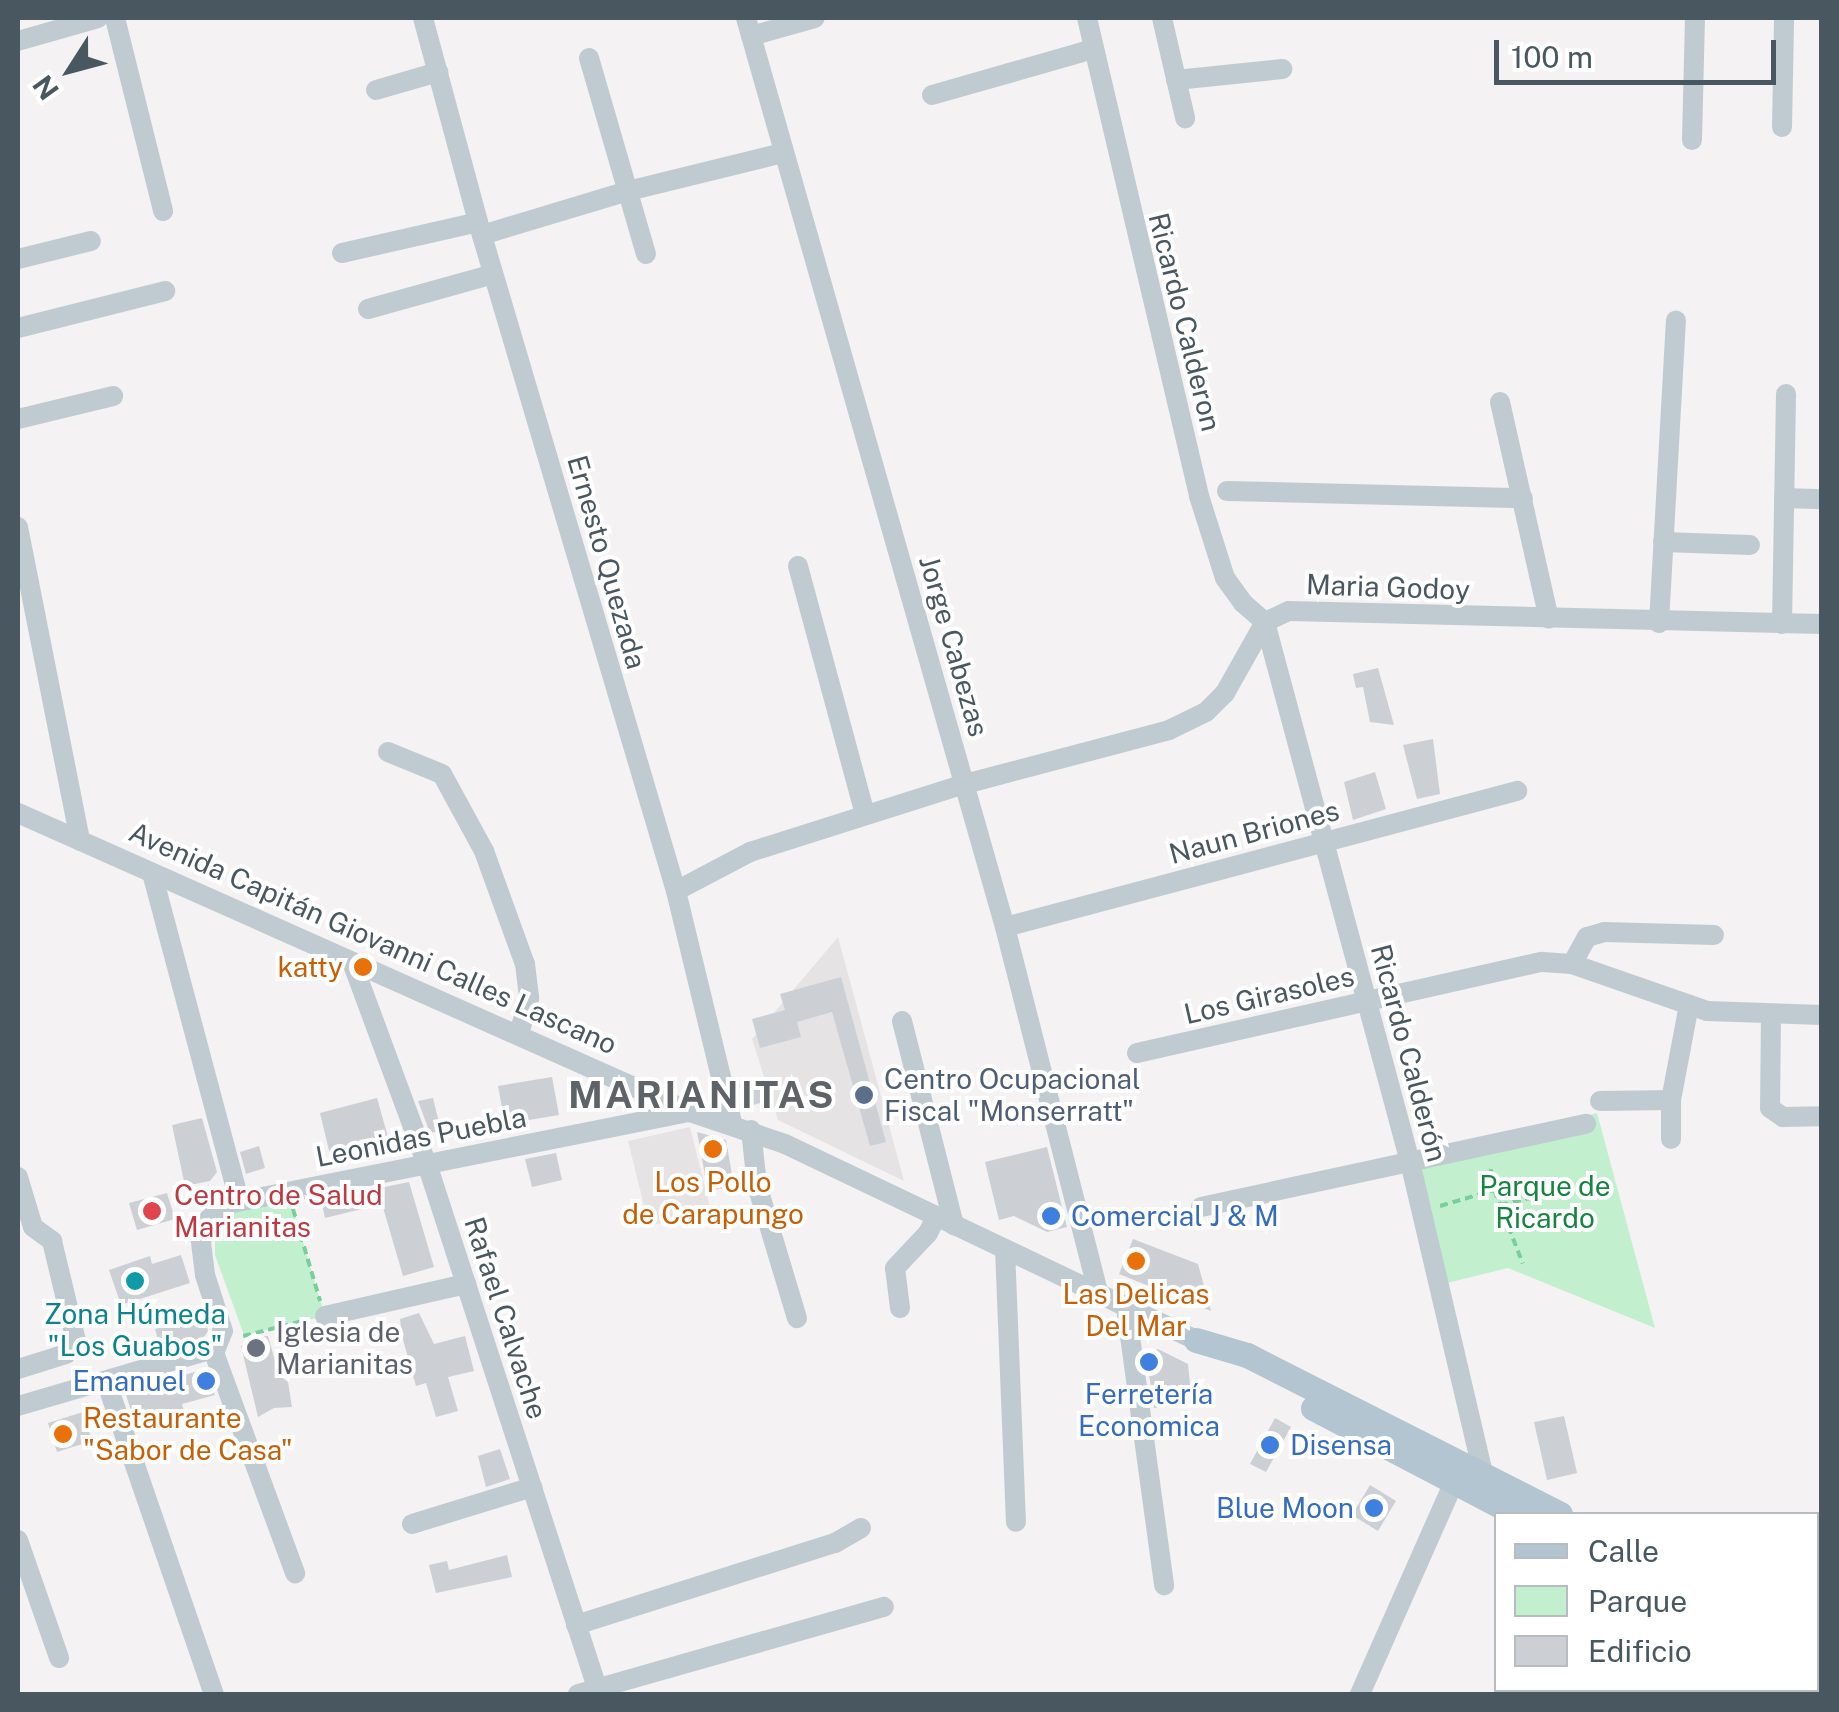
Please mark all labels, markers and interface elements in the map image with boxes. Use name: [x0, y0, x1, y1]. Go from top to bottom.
north arrow: [20, 20, 120, 120]
scale bar: [1499, 20, 1782, 82]
text: 100 m: [1511, 39, 1593, 75]
text: N: [26, 69, 65, 106]
street label: Ricardo Calderon: [1142, 209, 1228, 435]
street label: Ernesto Quezada: [560, 451, 654, 673]
street label: Jorge Cabezas: [912, 552, 996, 740]
street label: Maria Godoy: [1305, 567, 1471, 607]
street label: Naun Briones: [1165, 793, 1343, 871]
street label: Avenida Capitán Giovanni Calles Lascano: [124, 815, 622, 1061]
street label: Ricardo Calderón: [1364, 941, 1454, 1165]
place label: katty: [277, 950, 343, 984]
marker: katty: [352, 956, 374, 978]
street label: Los Girasoles: [1181, 959, 1357, 1031]
place label: Centro Ocupacional Fiscal "Monserratt": [884, 1062, 1141, 1128]
district label: MARIANITAS: [568, 1072, 836, 1118]
marker: Centro Ocupacional Fiscal "Monserratt": [853, 1084, 875, 1106]
street label: Leonidas Puebla: [313, 1100, 529, 1174]
marker: Los Pollo de Carapungo: [702, 1138, 724, 1160]
place label: Los Pollo de Carapungo: [622, 1165, 804, 1231]
park label: Parque de Ricardo: [1479, 1169, 1611, 1235]
place label: Centro de Salud Marianitas: [174, 1178, 383, 1244]
marker: Centro de Salud Marianitas: [139, 1198, 165, 1224]
place label: Comercial J & M: [1071, 1199, 1279, 1233]
marker: Comercial J & M: [1040, 1205, 1062, 1227]
street label: Rafael Calvache: [458, 1213, 554, 1423]
marker: Las Delicas Del Mar: [1125, 1250, 1147, 1272]
marker: Zona Húmeda "Los Guabos": [124, 1270, 146, 1292]
place label: Las Delicas Del Mar: [1062, 1277, 1210, 1343]
place label: Zona Húmeda "Los Guabos": [44, 1297, 226, 1363]
place label: Iglesia de Marianitas: [276, 1315, 413, 1381]
marker: Iglesia de Marianitas: [245, 1337, 267, 1359]
marker: Ferretería Economica: [1138, 1351, 1160, 1373]
place label: Emanuel: [73, 1364, 186, 1398]
marker: Emanuel: [195, 1370, 217, 1392]
place label: Ferretería Economica: [1078, 1377, 1220, 1443]
place label: Restaurante "Sabor de Casa": [83, 1401, 293, 1467]
marker: Restaurante "Sabor de Casa": [52, 1423, 74, 1445]
place label: Disensa: [1290, 1428, 1392, 1462]
marker: Disensa: [1259, 1434, 1281, 1456]
place label: Blue Moon: [1216, 1491, 1354, 1525]
marker: Blue Moon: [1363, 1497, 1385, 1519]
legend: [1494, 1512, 1819, 1692]
text: Calle: [1588, 1533, 1659, 1569]
text: Parque: [1588, 1583, 1687, 1619]
text: Edificio: [1588, 1633, 1692, 1669]

